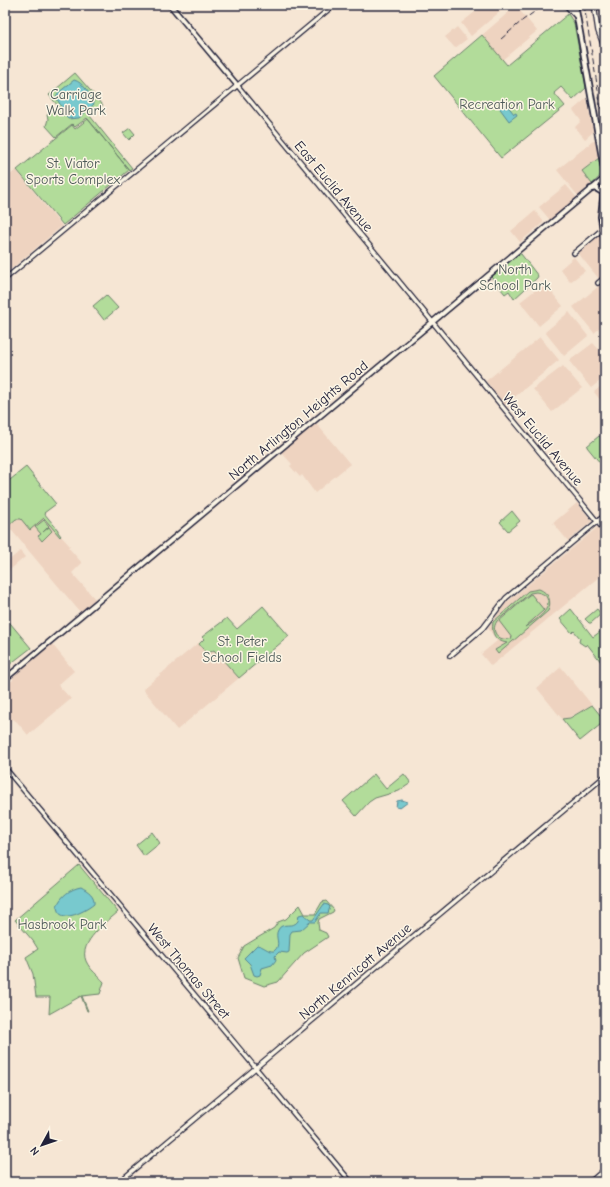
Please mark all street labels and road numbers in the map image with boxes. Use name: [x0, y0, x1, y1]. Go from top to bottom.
street label: East Euclid Avenue: [291, 137, 377, 235]
street label: North Arlington Heights Road: [225, 357, 372, 484]
street label: West Euclid Avenue: [499, 389, 586, 489]
street label: North Kennicott Avenue: [296, 919, 415, 1023]
street label: West Thomas Street: [144, 920, 234, 1023]

